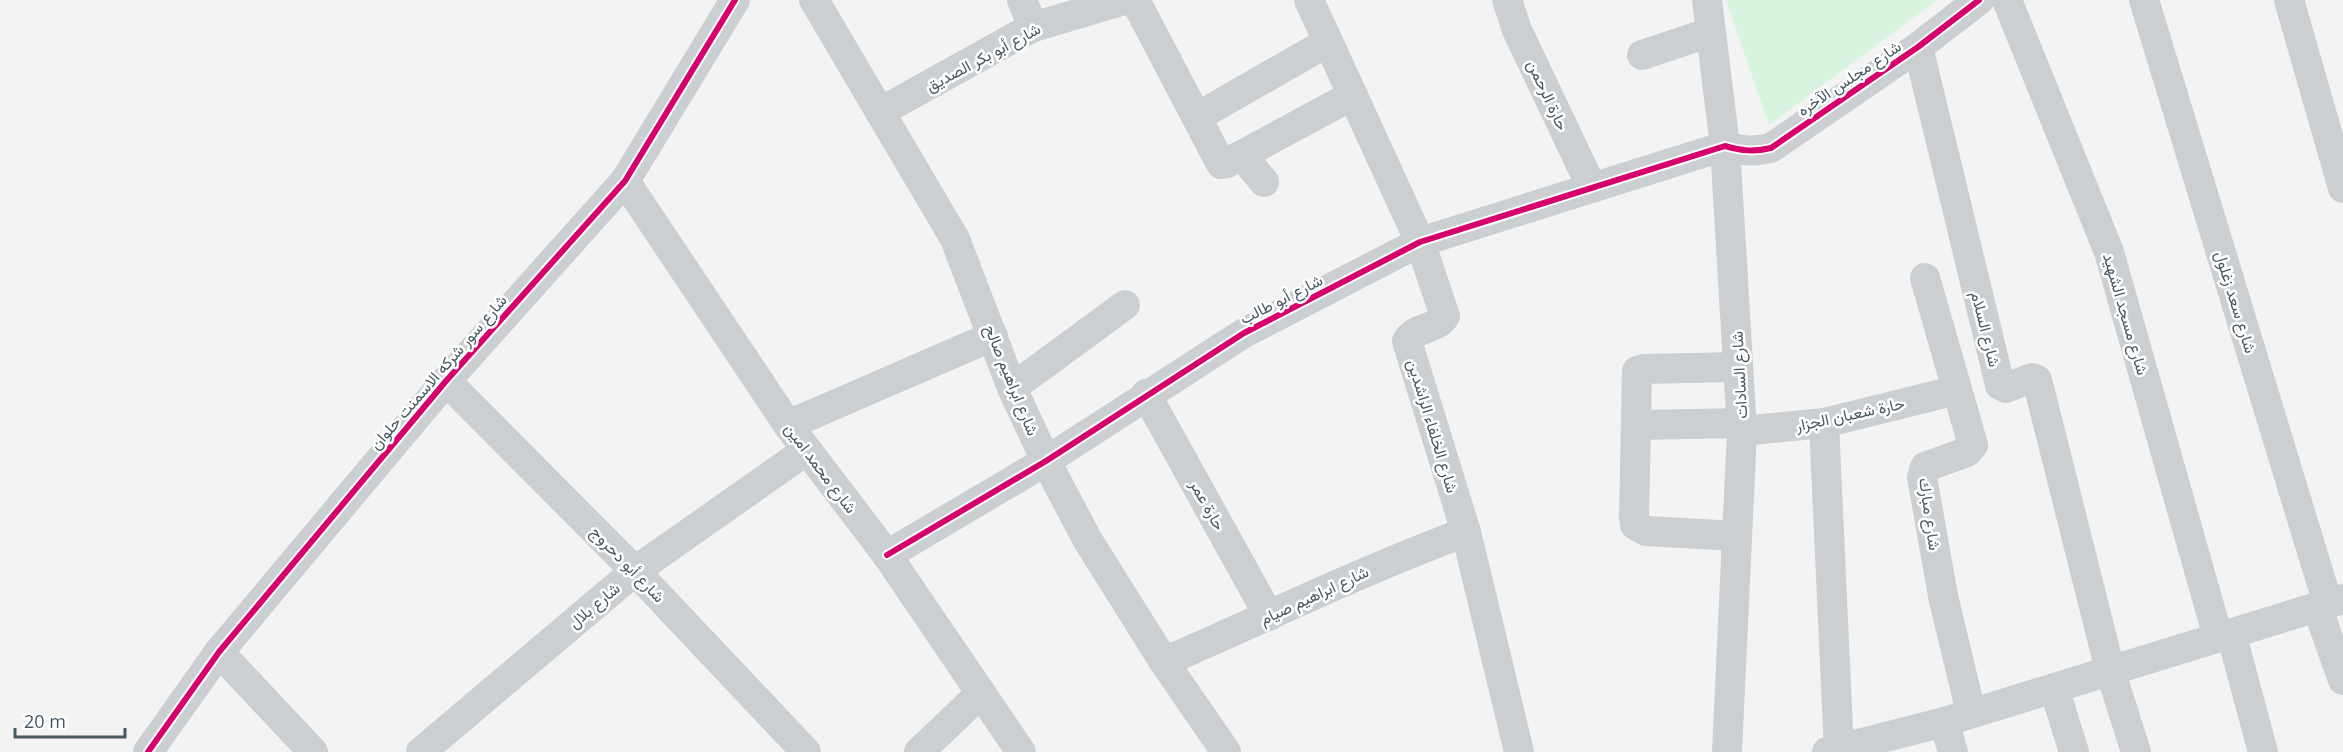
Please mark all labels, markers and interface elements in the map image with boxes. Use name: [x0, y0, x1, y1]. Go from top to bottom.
street label: شارع أبو بكر الصديق: [922, 17, 1045, 97]
street label: شارع مجلس الآخره: [1793, 35, 1906, 122]
street label: حارة الرحمن: [1522, 56, 1574, 134]
street label: شارع سعد زغلول: [2209, 248, 2262, 356]
street label: شارع مسجد الشهيد: [2097, 250, 2154, 378]
street label: شارع أبو طالب: [1236, 269, 1327, 330]
street label: شارع السلام: [1965, 289, 2006, 369]
street label: شارع سور شركه الاسمنت حلوان: [364, 290, 512, 455]
street label: شارع ابراهيم صالح: [979, 321, 1044, 439]
street label: شارع السادات: [1726, 331, 1753, 419]
street label: شارع الخلفاء الراشدين: [1401, 356, 1464, 496]
street label: حارة شعبان الجزار: [1793, 392, 1907, 436]
street label: شارع محمد امين: [779, 418, 862, 518]
street label: حارة عمر: [1185, 475, 1231, 534]
street label: شارع مبارك: [1913, 476, 1946, 552]
street label: شارع أبو دحروج: [585, 521, 670, 608]
street label: شارع ابراهيم صيام: [1256, 560, 1372, 631]
street label: شارع بلال: [564, 577, 625, 634]
scale bar: [15, 701, 124, 739]
text: 20 m: [24, 709, 66, 733]

